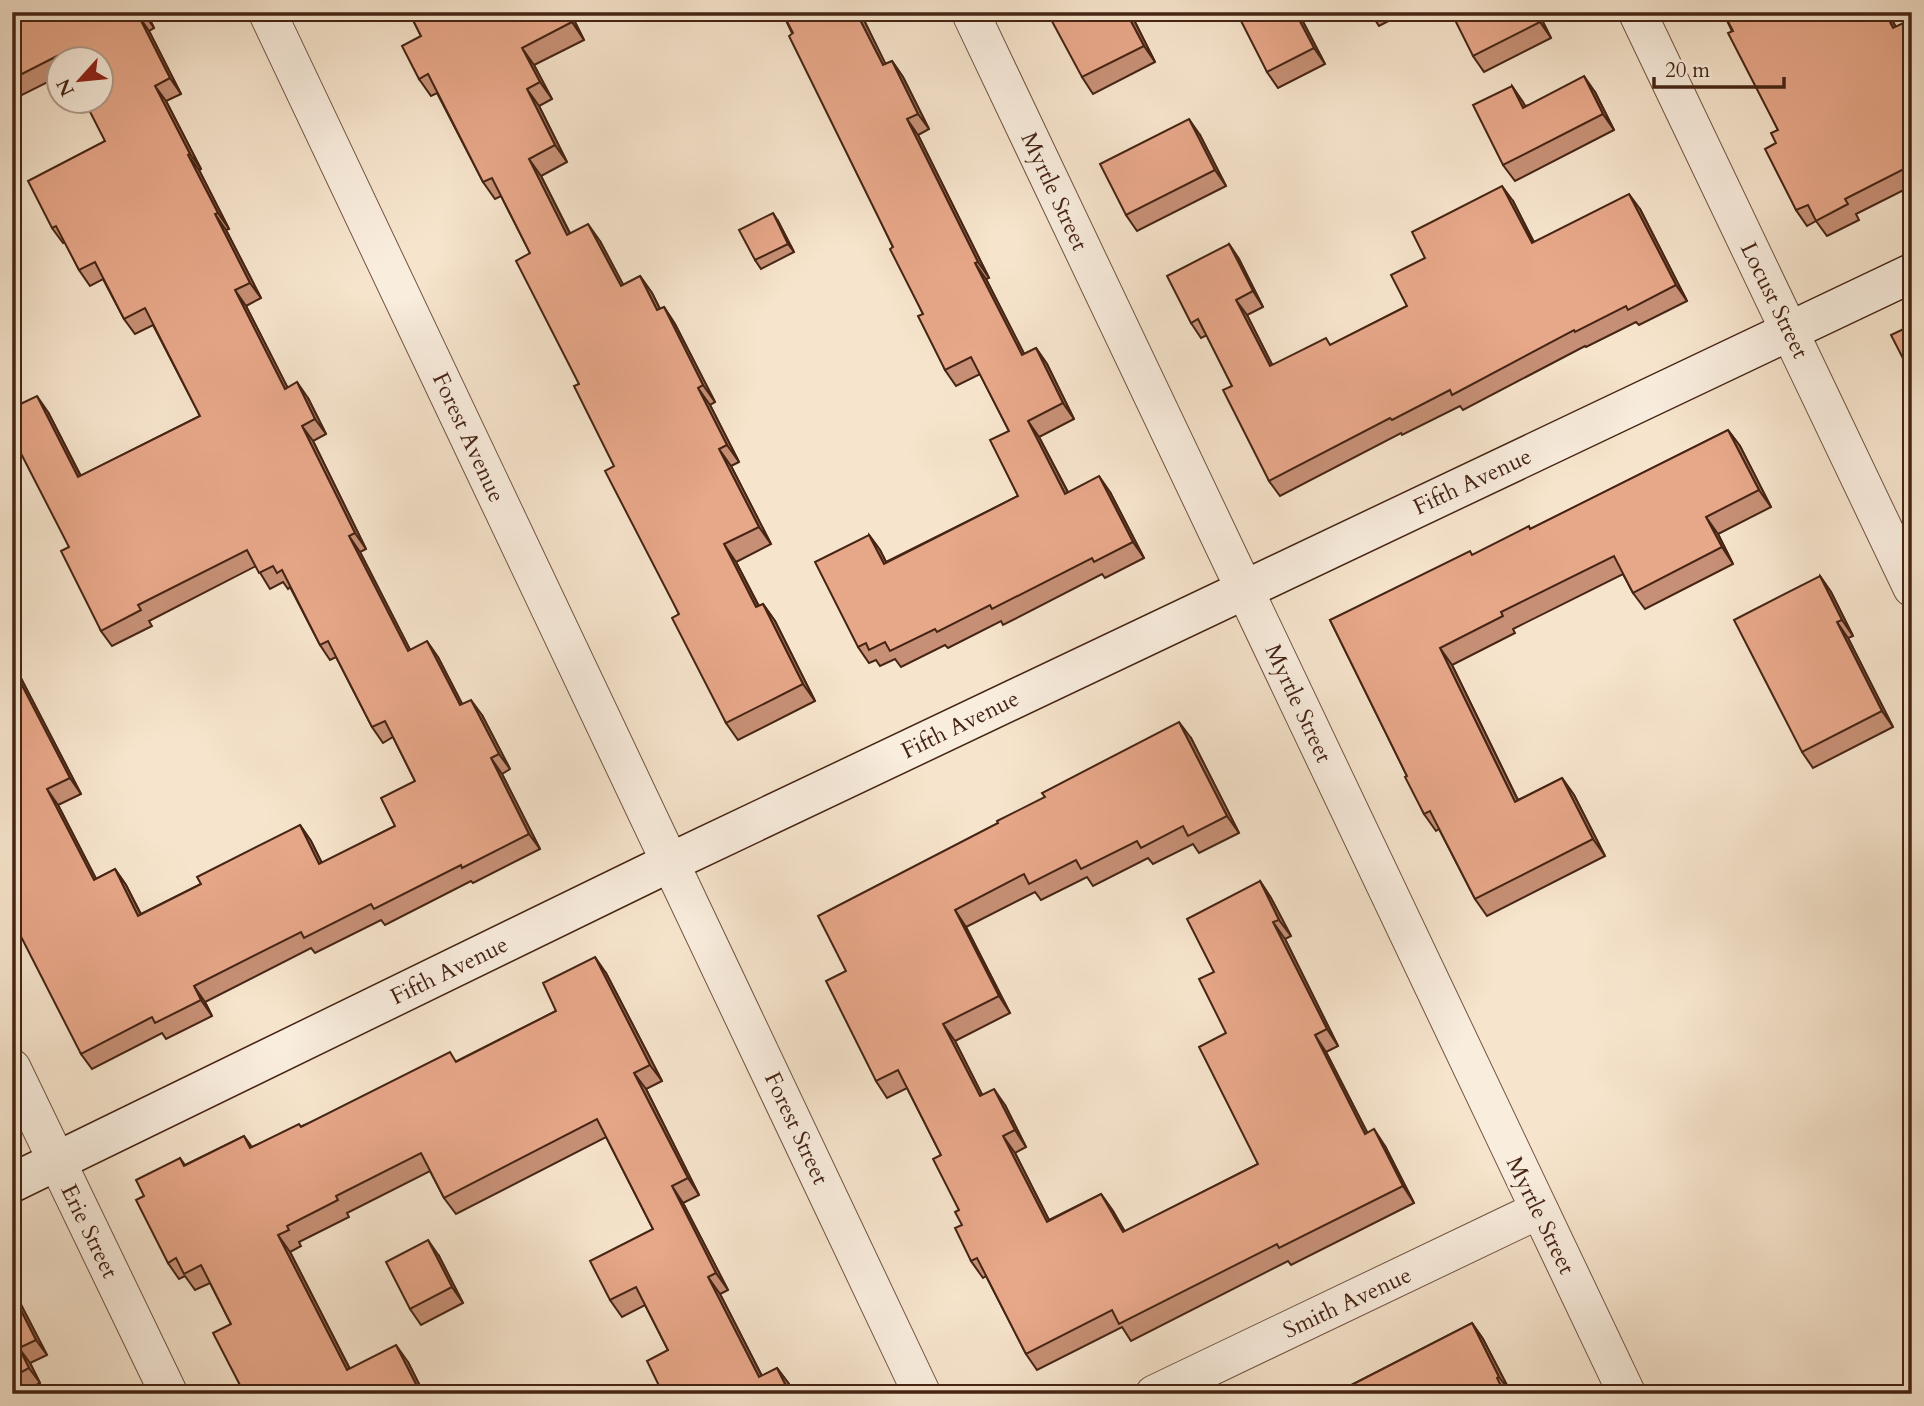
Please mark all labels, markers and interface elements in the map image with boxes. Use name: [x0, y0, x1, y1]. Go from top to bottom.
north arrow: [46, 46, 116, 116]
scale bar: [1654, 46, 1784, 90]
text: 20 m: [1665, 56, 1710, 85]
text: N: [50, 74, 81, 101]
street label: Myrtle Street: [1014, 127, 1095, 255]
street label: Locust Street: [1733, 237, 1816, 364]
street label: Forest Avenue: [425, 367, 512, 507]
street label: Fifth Avenue: [1408, 441, 1536, 522]
street label: Myrtle Street: [1258, 639, 1339, 767]
street label: Fifth Avenue: [896, 683, 1024, 766]
street label: Fifth Avenue: [385, 929, 513, 1012]
street label: Forest Street: [757, 1067, 836, 1190]
street label: Myrtle Street: [1499, 1151, 1582, 1279]
street label: Erie Street: [53, 1179, 126, 1283]
street label: Smith Avenue: [1278, 1259, 1416, 1346]

